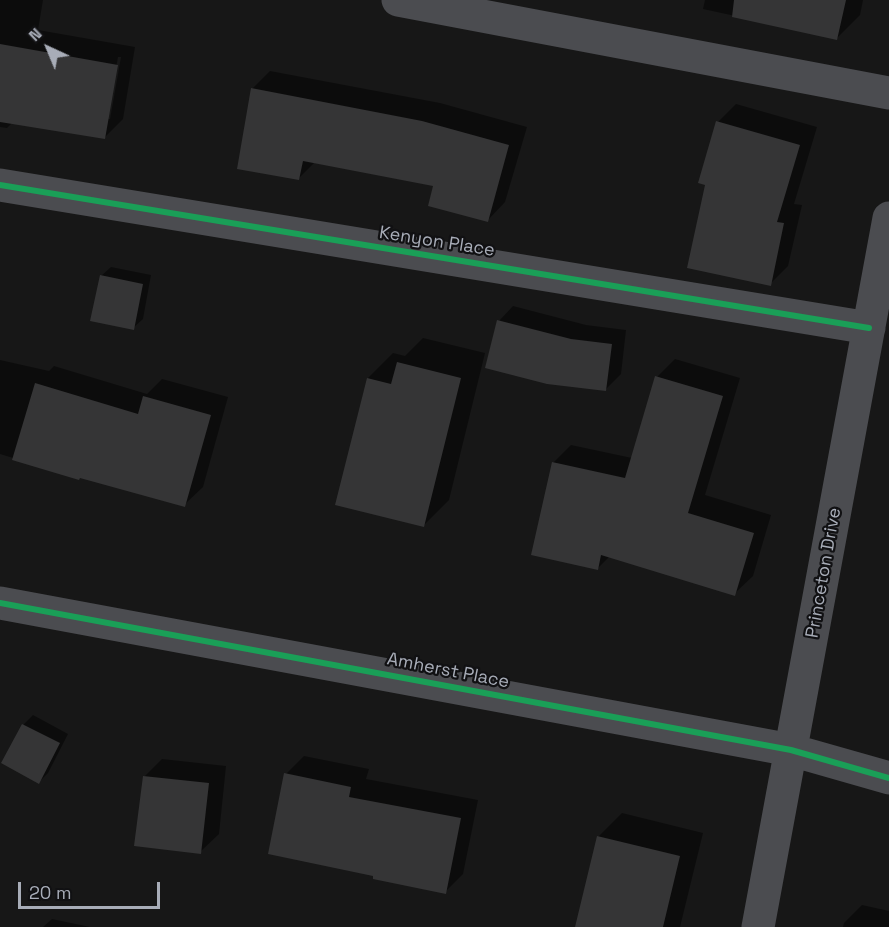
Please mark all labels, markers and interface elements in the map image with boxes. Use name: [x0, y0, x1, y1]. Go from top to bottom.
north arrow: [18, 18, 78, 78]
text: N: [24, 23, 46, 46]
street label: Kenyon Place: [378, 222, 496, 262]
street label: Princeton Drive: [802, 506, 846, 640]
street label: Amherst Place: [385, 649, 511, 693]
scale bar: [21, 870, 164, 908]
text: 20 m: [29, 881, 72, 904]

